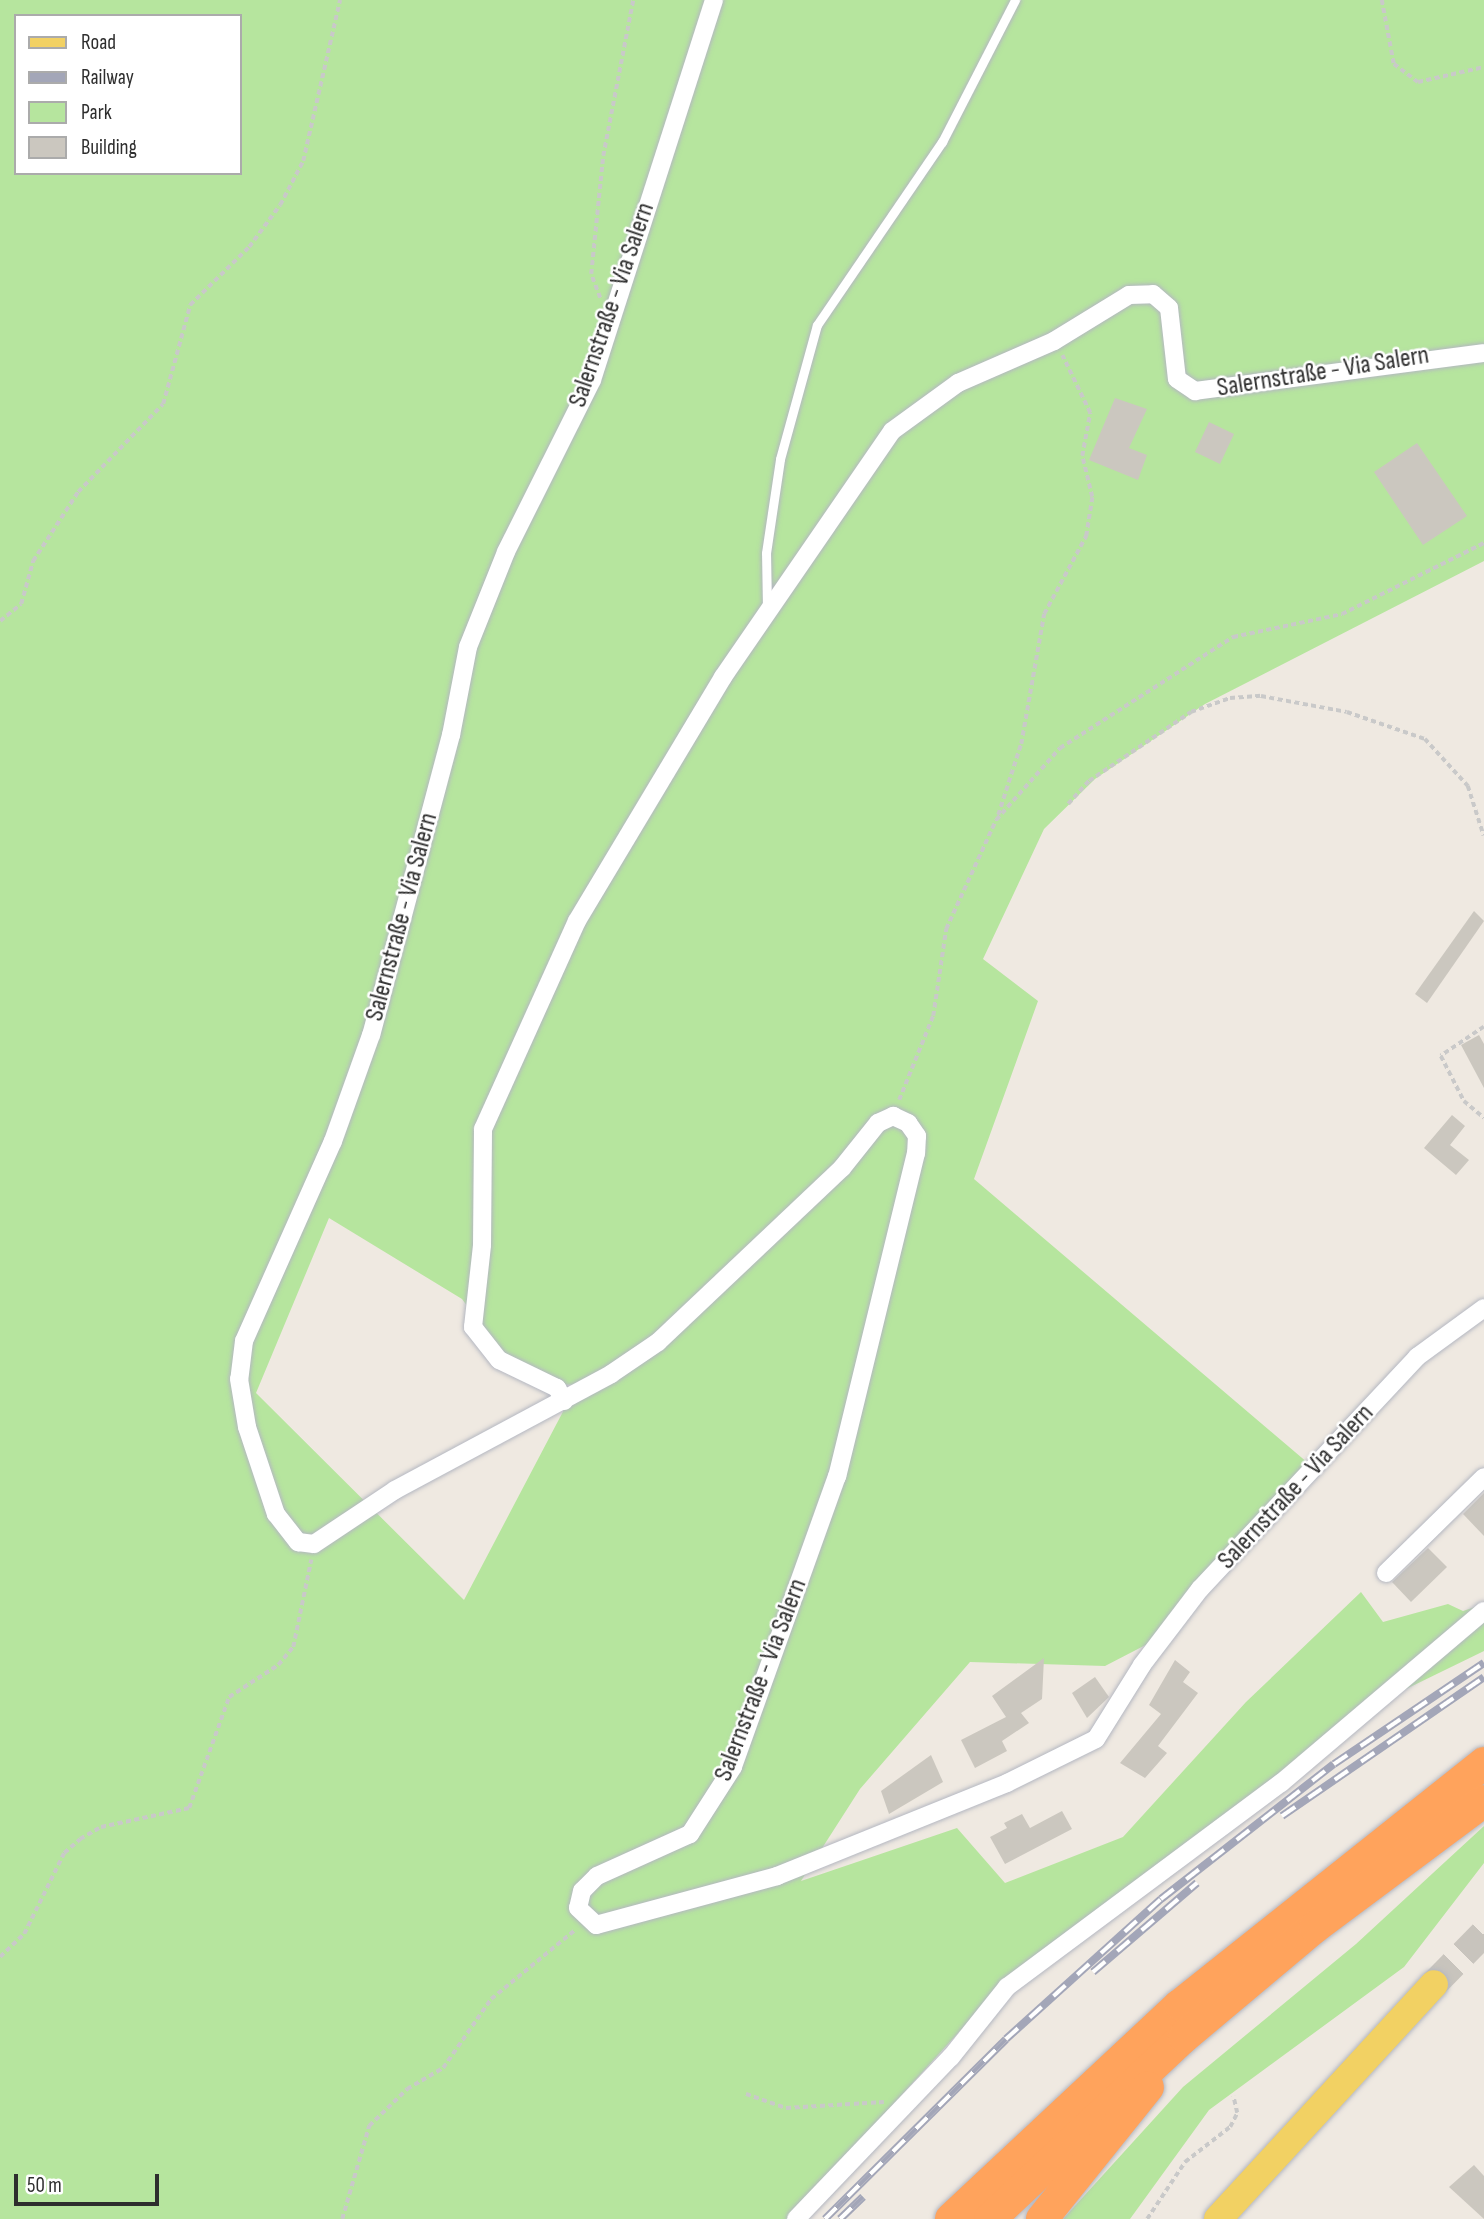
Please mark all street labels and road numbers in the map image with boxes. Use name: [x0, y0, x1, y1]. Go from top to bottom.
street label: Salernstraße - Via Salern: [562, 199, 662, 411]
street label: Salernstraße - Via Salern: [1215, 340, 1431, 404]
street label: Salernstraße - Via Salern: [359, 809, 445, 1025]
street label: Salernstraße - Via Salern: [1212, 1398, 1380, 1576]
street label: Salernstraße - Via Salern: [708, 1574, 814, 1786]

